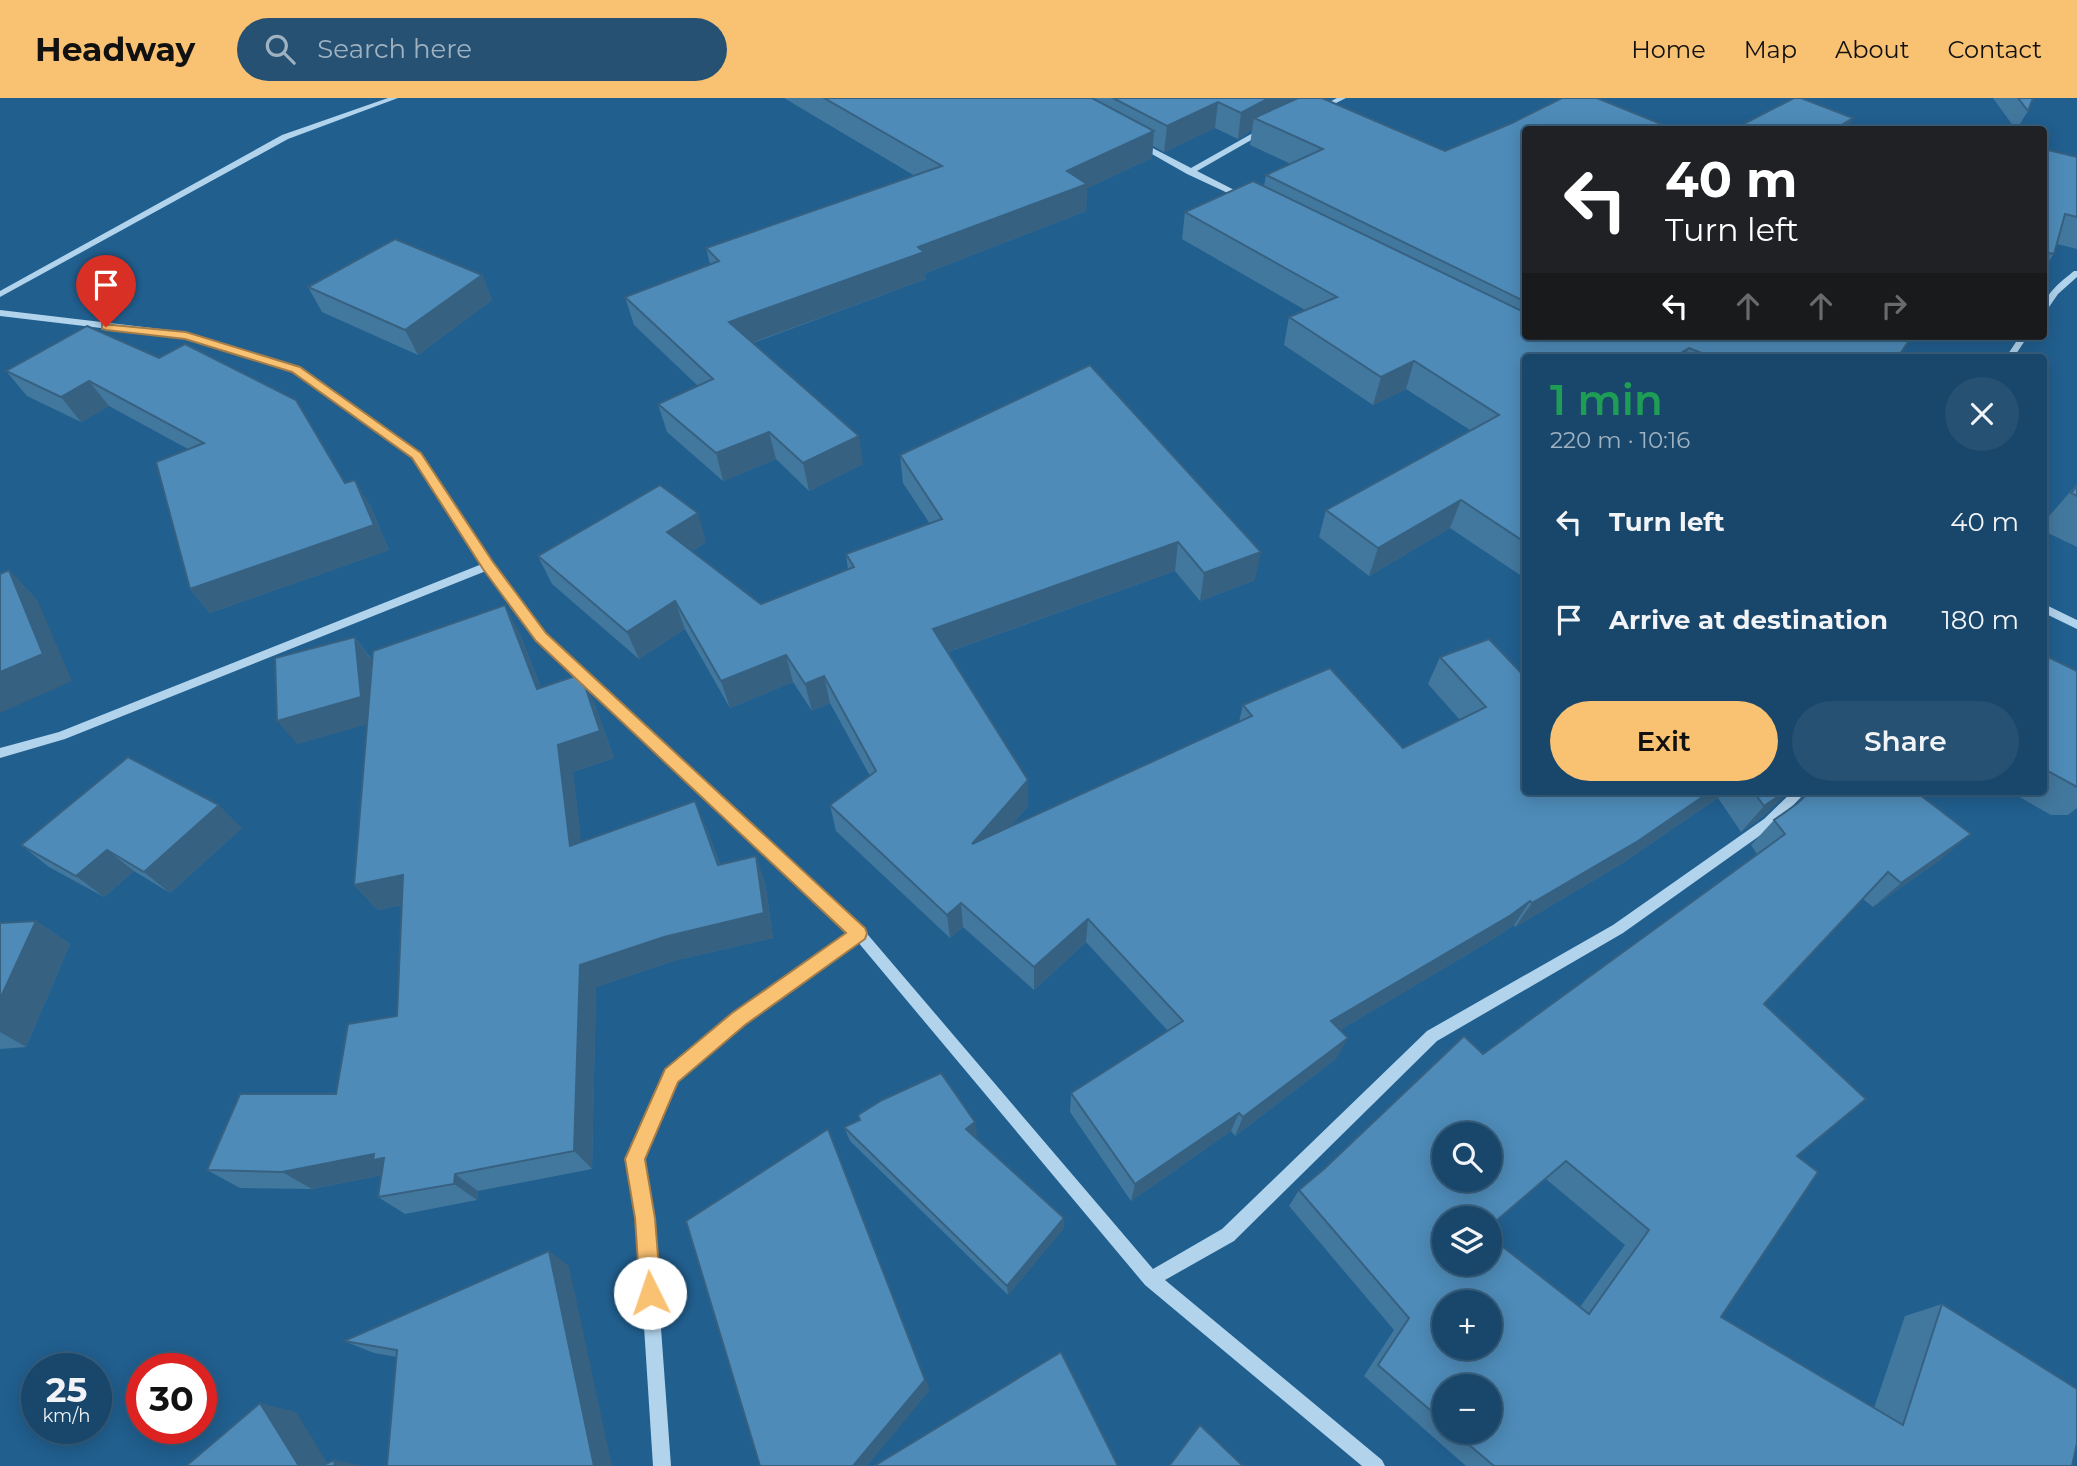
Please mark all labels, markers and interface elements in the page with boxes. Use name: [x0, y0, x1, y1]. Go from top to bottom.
search box: [237, 18, 727, 81]
text: Headway: [35, 29, 195, 69]
icon: search: [261, 30, 299, 68]
text: Search here: [317, 33, 472, 65]
text: Home: [1631, 35, 1706, 64]
text: Map: [1744, 35, 1797, 64]
text: About: [1835, 35, 1909, 64]
text: Contact: [1947, 35, 2042, 64]
text: 40 m: [1665, 150, 1797, 209]
icon: left: [1550, 154, 1641, 245]
text: Turn left: [1665, 210, 1799, 249]
pin: [76, 255, 136, 327]
icon: arrive: [87, 266, 125, 304]
icon: left: [1656, 287, 1694, 325]
icon: ahead: [1729, 287, 1767, 325]
icon: ahead: [1802, 287, 1840, 325]
icon: right: [1875, 287, 1913, 325]
text: 1 min: [1550, 374, 1663, 426]
button: close: [1945, 377, 2019, 451]
text: 220 m · 10:16: [1550, 426, 1690, 454]
icon: left: [1550, 503, 1588, 541]
text: Turn left: [1609, 506, 1725, 538]
text: 40 m: [1950, 506, 2019, 538]
icon: arrive: [1550, 601, 1588, 639]
text: Arrive at destination: [1609, 604, 1888, 636]
text: 180 m: [1941, 604, 2019, 636]
button: Exit: [1550, 701, 1778, 781]
button: Share: [1792, 701, 2019, 781]
map controls: [1432, 1122, 1502, 1444]
button: search: [1432, 1122, 1502, 1192]
button: layers: [1432, 1206, 1502, 1276]
position arrow: [613, 1256, 687, 1330]
button: +: [1432, 1290, 1502, 1360]
speed limit sign: 30: [126, 1353, 217, 1444]
text: 25: [46, 1368, 87, 1411]
button: −: [1432, 1374, 1502, 1444]
text: km/h: [42, 1405, 91, 1427]

